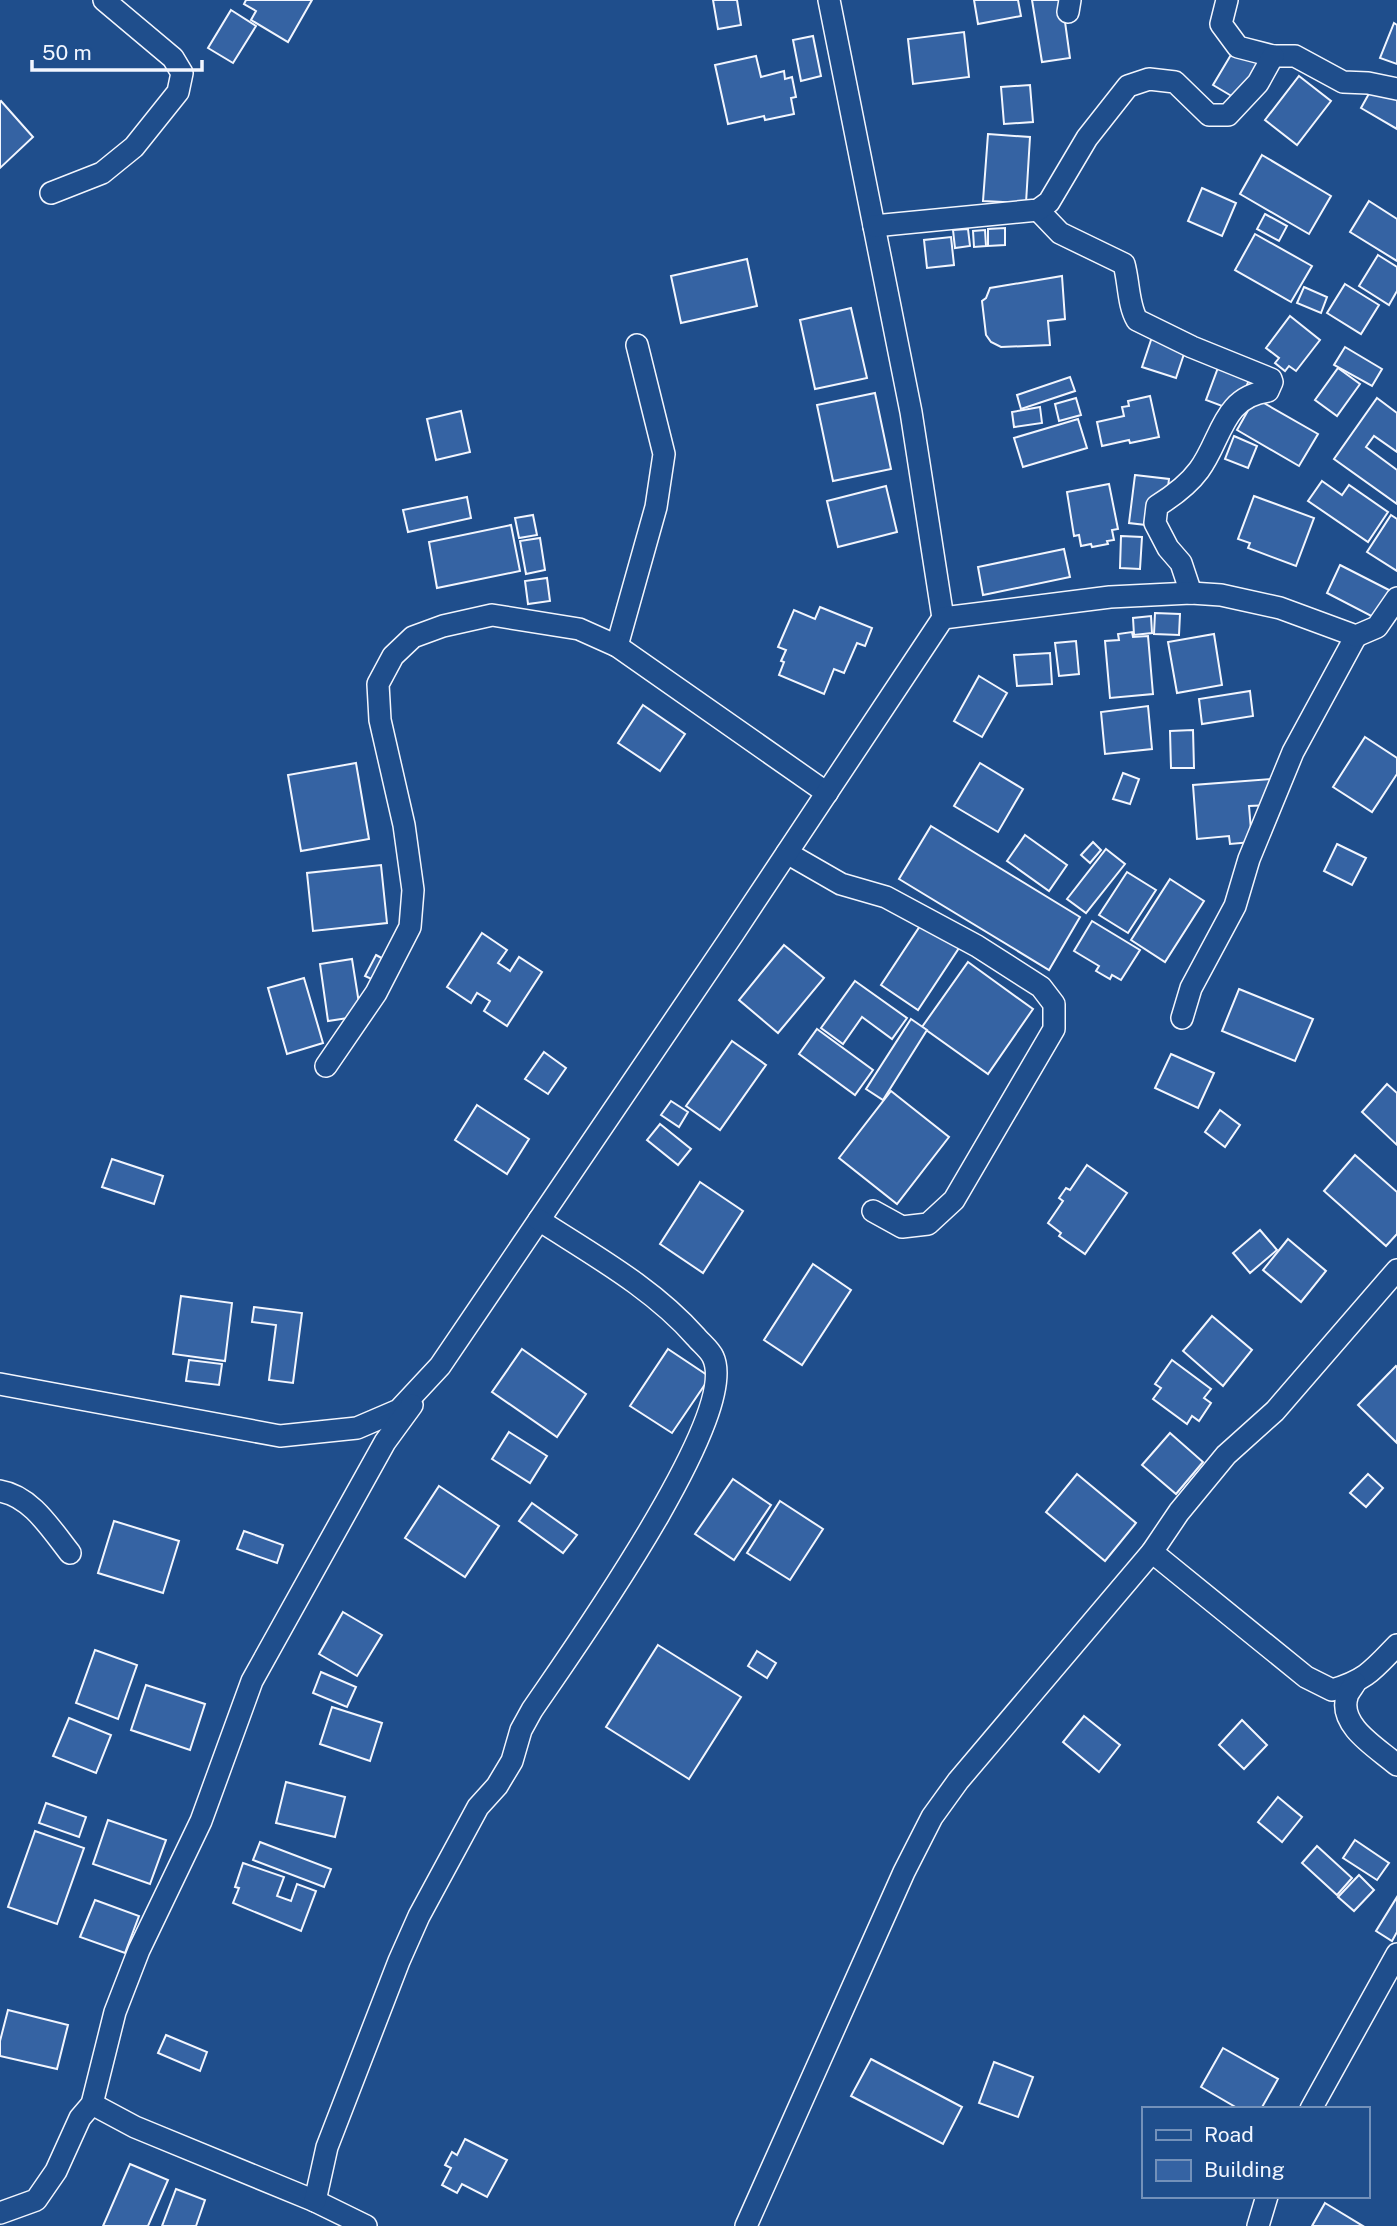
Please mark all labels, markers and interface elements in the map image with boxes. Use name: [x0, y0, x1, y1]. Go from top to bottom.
scale bar: [32, 28, 201, 72]
text: 50 m: [42, 40, 92, 65]
legend: [1142, 2107, 1369, 2198]
text: Road: [1204, 2122, 1254, 2147]
text: Building: [1204, 2157, 1285, 2182]

